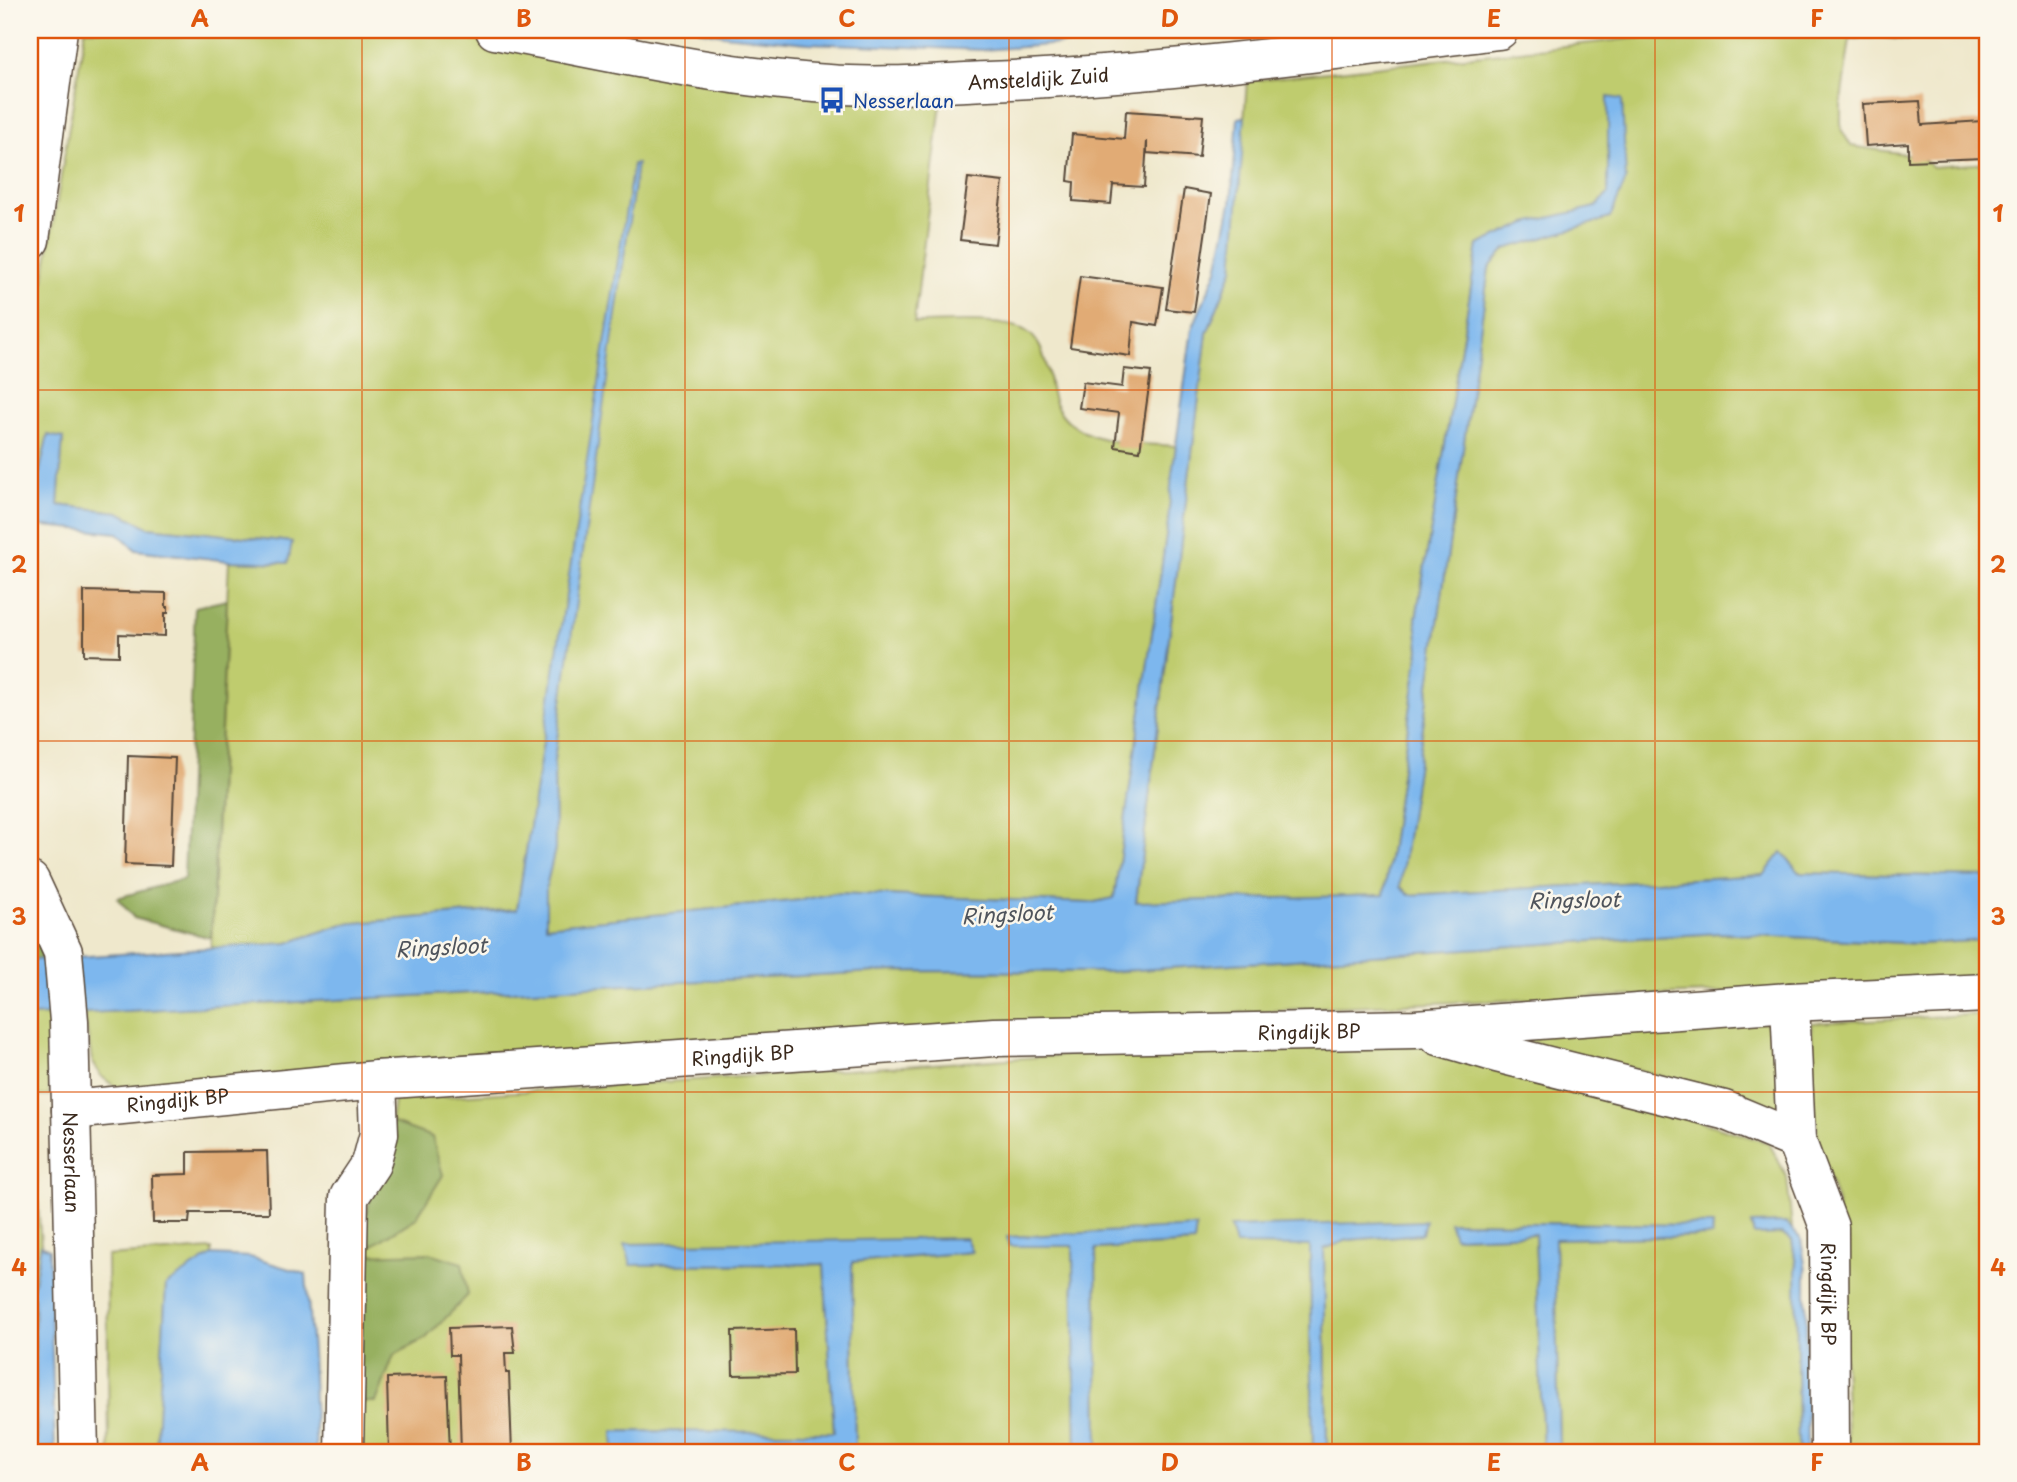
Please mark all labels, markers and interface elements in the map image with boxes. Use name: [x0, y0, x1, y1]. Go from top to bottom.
text: A: [191, 0, 209, 35]
text: B: [516, 0, 532, 35]
text: C: [838, 0, 856, 35]
text: D: [1161, 0, 1179, 35]
text: E: [1487, 0, 1501, 35]
text: F: [1810, 0, 1824, 35]
street label: Amsteldijk Zuid: [967, 60, 1110, 96]
bus stop icon: Nesserlaan: [817, 85, 847, 115]
place label: Nesserlaan: [853, 86, 954, 114]
text: 1: [14, 195, 25, 230]
text: 1: [1993, 195, 2004, 230]
text: 2: [11, 546, 27, 581]
text: 2: [1990, 546, 2006, 581]
water label: Ringsloot: [1528, 882, 1622, 916]
water label: Ringsloot: [960, 895, 1056, 931]
text: 3: [11, 898, 27, 933]
text: 3: [1990, 898, 2006, 933]
water label: Ringsloot: [394, 928, 490, 964]
street label: Ringdijk BP: [1257, 1016, 1361, 1046]
street label: Ringdijk BP: [690, 1037, 795, 1072]
street label: Ringdijk BP: [125, 1081, 230, 1119]
street label: Nesserlaan: [57, 1112, 87, 1213]
street label: Ringdijk BP: [1815, 1242, 1844, 1346]
text: 4: [11, 1249, 27, 1284]
text: 4: [1990, 1249, 2006, 1284]
text: A: [191, 1444, 209, 1479]
text: B: [516, 1444, 532, 1479]
text: C: [838, 1444, 856, 1479]
text: D: [1161, 1444, 1179, 1479]
text: E: [1487, 1444, 1501, 1479]
text: F: [1810, 1444, 1824, 1479]

